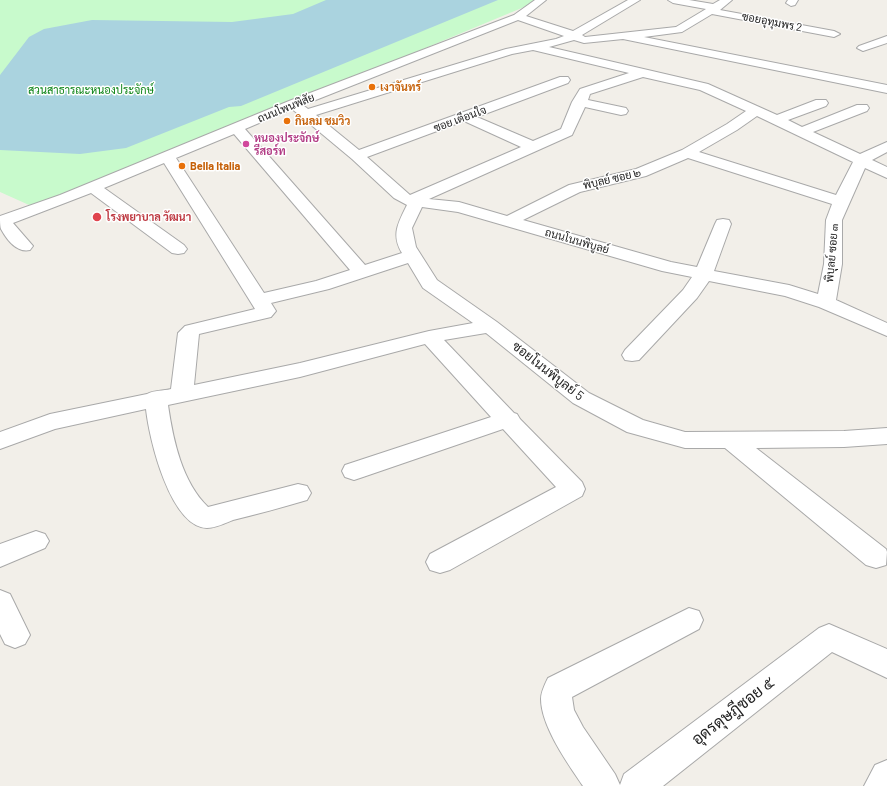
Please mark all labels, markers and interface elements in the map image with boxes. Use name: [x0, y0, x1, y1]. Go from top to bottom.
street label: ซอยอุทุมพร 2: [741, 10, 803, 34]
place label: เงาจันทร์: [380, 80, 421, 94]
marker: เงาจันทร์: [367, 82, 377, 92]
park label: สวนสาธารณะหนองประจักษ์: [28, 83, 154, 97]
street label: ถนนโพนพิสัย: [256, 91, 316, 125]
street label: ซอย เตือนใจ: [432, 103, 488, 135]
place label: กินลม ชมวิว: [295, 114, 350, 128]
marker: กินลม ชมวิว: [282, 116, 292, 126]
place label: หนองประจักษ์ รีสอร์ท: [254, 131, 320, 157]
marker: หนองประจักษ์ รีสอร์ท: [241, 139, 251, 149]
place label: Bella Italia: [190, 159, 240, 173]
marker: Bella Italia: [177, 161, 187, 171]
street label: พิบุลย์ ซอย ๒: [582, 166, 642, 192]
place label: โรงพยาบาล วัฒนา: [106, 210, 191, 224]
marker: โรงพยาบาล วัฒนา: [91, 211, 103, 223]
street label: พิบุลย์ ซอย ๓: [823, 223, 841, 283]
street label: ถนนโนนพิบูลย์: [543, 226, 611, 256]
street label: ซอยโนนพิบูลย์ 5: [509, 338, 587, 404]
street label: อุดรดุษฎีซอย ๕: [688, 673, 778, 749]

